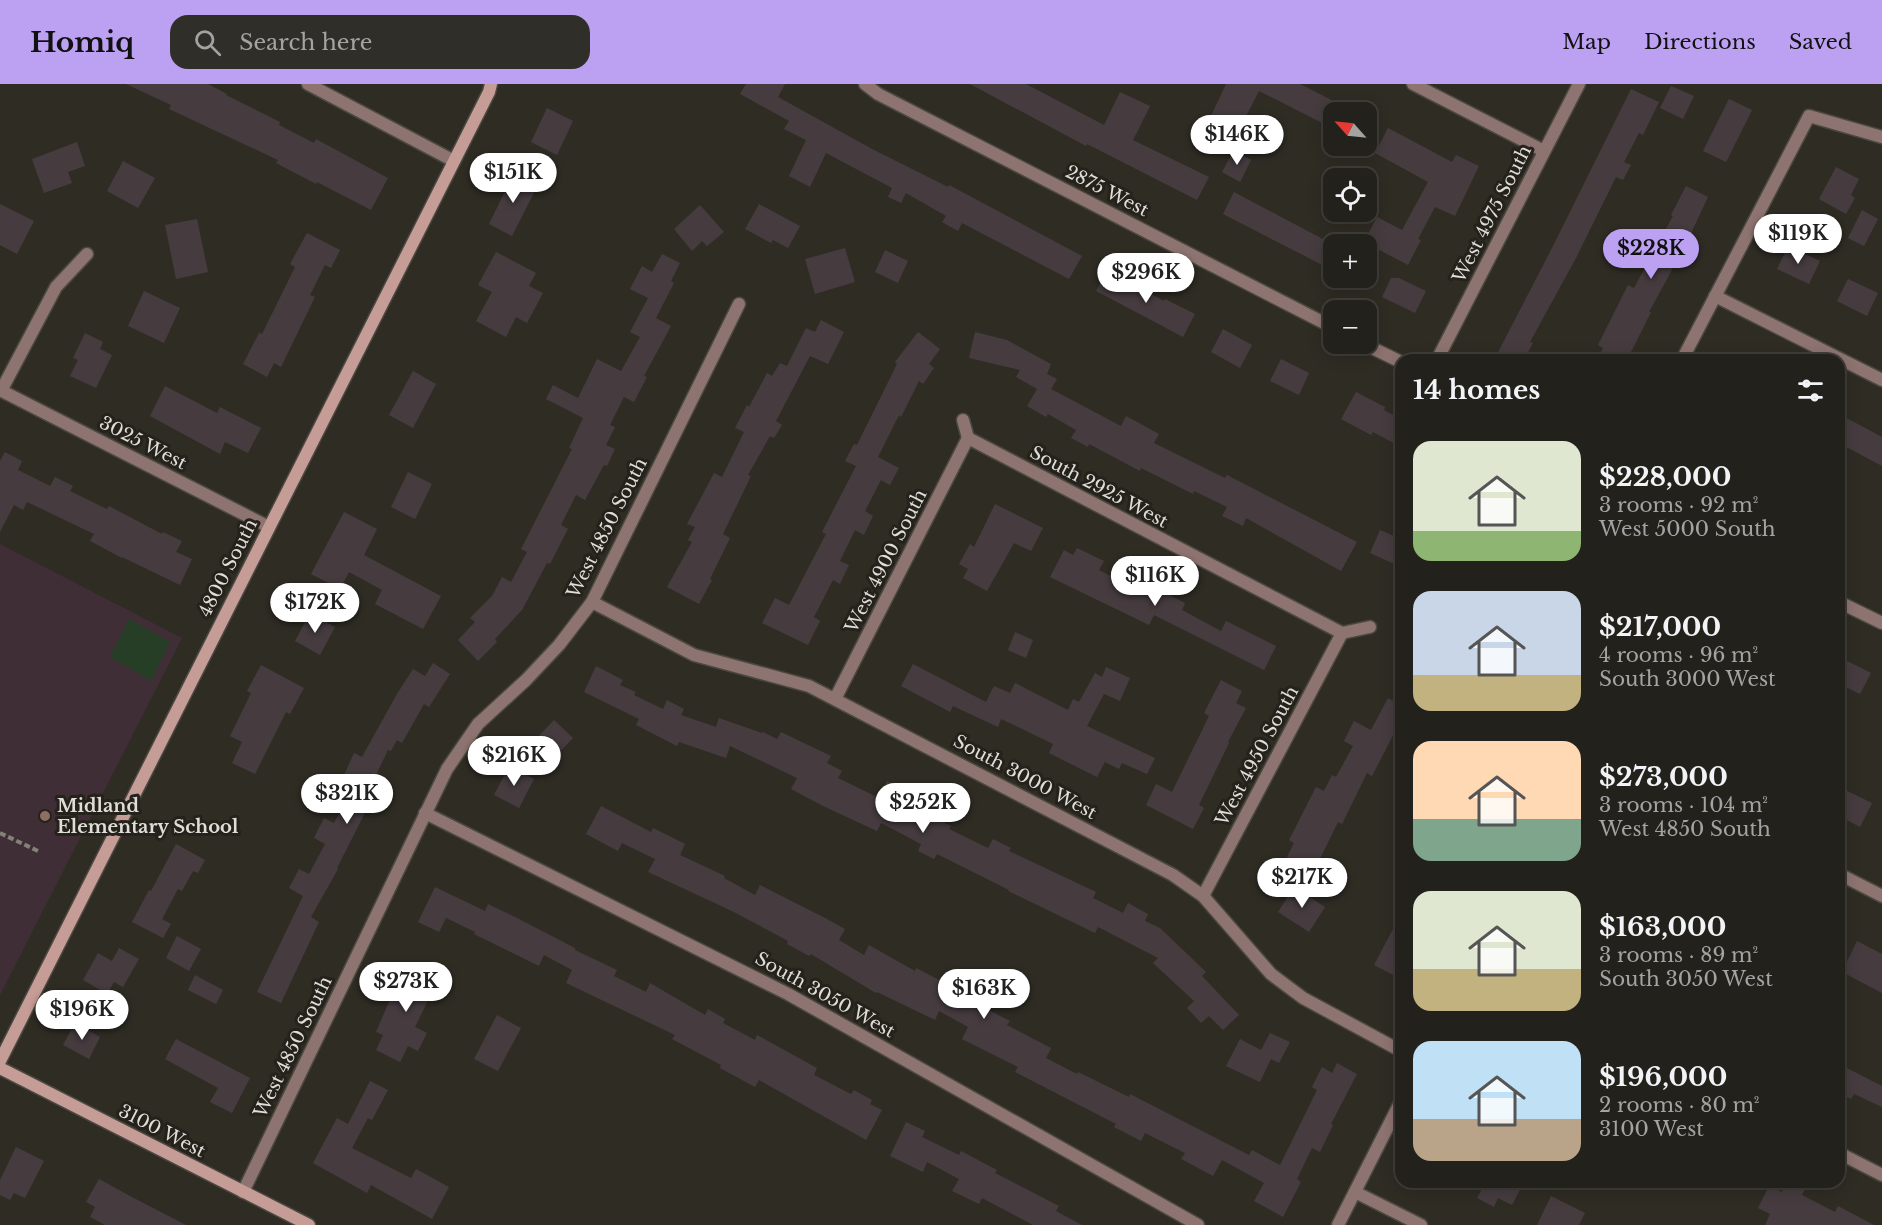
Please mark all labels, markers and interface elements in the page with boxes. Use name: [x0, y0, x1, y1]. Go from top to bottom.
search box: [170, 15, 590, 69]
text: Homiq: [30, 25, 134, 60]
icon: search: [191, 26, 224, 59]
text: Search here: [239, 29, 372, 56]
text: Map: [1562, 29, 1611, 55]
text: Directions: [1644, 29, 1756, 55]
text: Saved: [1789, 29, 1852, 55]
north arrow: [1323, 102, 1377, 156]
map controls: [1323, 102, 1377, 354]
pin: $146K: [1195, 115, 1279, 166]
text: $146K: [1205, 122, 1269, 146]
street label: West 4975 South: [1447, 142, 1536, 287]
pin: $151K: [471, 153, 555, 204]
text: $151K: [484, 160, 542, 184]
street label: 2875 West: [1062, 161, 1152, 221]
button: locate: [1323, 168, 1377, 222]
pin: $119K: [1756, 214, 1840, 265]
text: $119K: [1768, 221, 1828, 245]
pin: $228K: [1609, 229, 1693, 280]
button: +: [1323, 234, 1377, 288]
text: $228K: [1617, 236, 1685, 260]
pin: $296K: [1104, 253, 1188, 304]
text: $296K: [1111, 260, 1181, 284]
button: −: [1323, 300, 1377, 354]
text: 14 homes: [1413, 374, 1540, 406]
icon: filters: [1794, 374, 1827, 407]
street label: 3025 West: [96, 412, 190, 474]
street label: South 2925 West: [1026, 441, 1172, 533]
street label: West 4850 South: [562, 454, 652, 603]
text: $228,000: [1599, 461, 1731, 493]
icon: home: [1461, 465, 1533, 537]
street label: West 4900 South: [840, 486, 932, 637]
text: 3 rooms · 92 m²: [1599, 493, 1758, 517]
street label: 4800 South: [194, 515, 262, 621]
text: West 5000 South: [1599, 517, 1775, 541]
pin: $116K: [1113, 556, 1197, 607]
text: $116K: [1125, 563, 1185, 587]
pin: $172K: [273, 583, 357, 634]
text: $172K: [284, 590, 346, 614]
text: $217,000: [1599, 611, 1721, 643]
icon: home: [1461, 615, 1533, 687]
text: 4 rooms · 96 m²: [1599, 643, 1758, 667]
text: South 3000 West: [1599, 667, 1776, 691]
street label: West 4950 South: [1210, 682, 1303, 831]
street label: South 3000 West: [950, 730, 1101, 824]
pin: $216K: [472, 736, 556, 787]
text: $216K: [482, 743, 546, 767]
text: $273,000: [1599, 761, 1728, 793]
icon: home: [1461, 765, 1533, 837]
pin: $321K: [305, 774, 389, 825]
text: $321K: [315, 781, 379, 805]
pin: $252K: [881, 783, 965, 834]
text: $252K: [889, 790, 957, 814]
text: 3 rooms · 104 m²: [1599, 793, 1768, 817]
place label: Midland Elementary School: [57, 795, 239, 838]
marker: Midland Elementary School: [38, 809, 52, 823]
text: West 4850 South: [1599, 817, 1771, 841]
pin: $217K: [1260, 858, 1344, 909]
text: $217K: [1271, 865, 1333, 889]
text: $163,000: [1599, 911, 1726, 943]
icon: home: [1461, 915, 1533, 987]
text: 3 rooms · 89 m²: [1599, 943, 1758, 967]
street label: South 3050 West: [751, 947, 899, 1043]
pin: $273K: [364, 962, 448, 1013]
text: South 3050 West: [1599, 967, 1773, 991]
text: $273K: [373, 969, 439, 993]
pin: $163K: [942, 969, 1026, 1020]
street label: West 4850 South: [249, 973, 337, 1122]
text: $163K: [952, 976, 1016, 1000]
pin: $196K: [40, 990, 124, 1041]
text: $196K: [50, 997, 115, 1021]
text: $196,000: [1599, 1061, 1727, 1093]
icon: home: [1461, 1065, 1533, 1137]
text: 2 rooms · 80 m²: [1599, 1093, 1760, 1117]
street label: 3100 West: [115, 1100, 209, 1162]
text: 3100 West: [1599, 1117, 1704, 1141]

